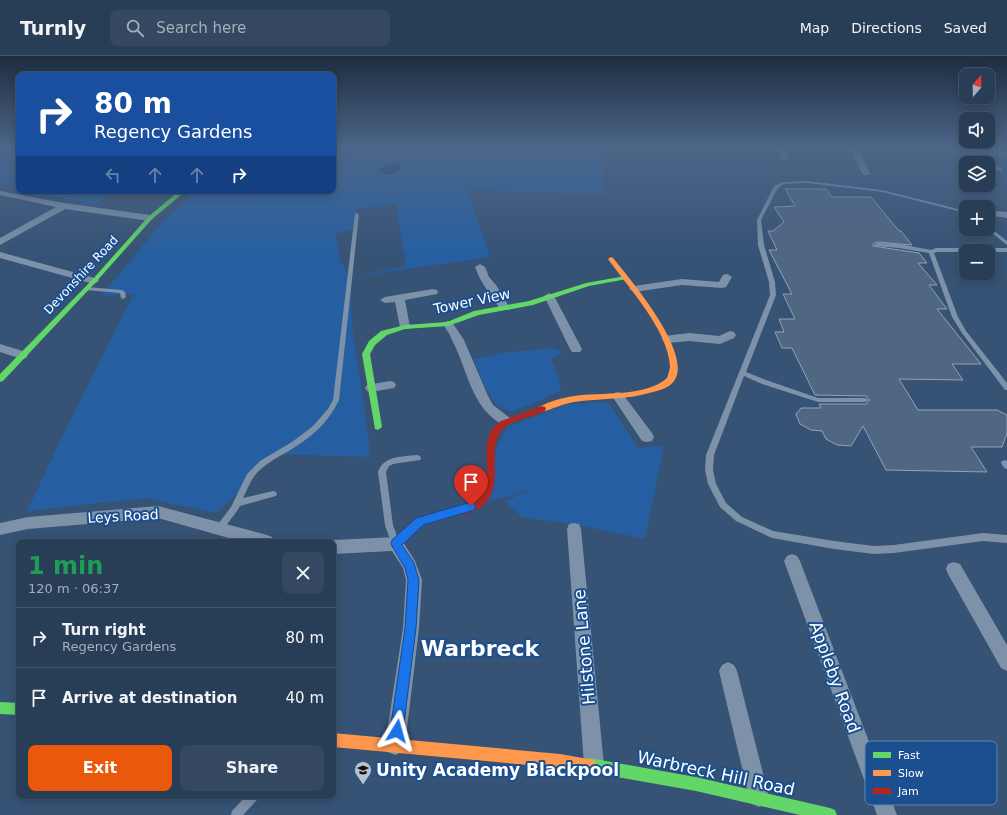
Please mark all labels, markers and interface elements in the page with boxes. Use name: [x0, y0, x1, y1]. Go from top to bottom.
search box: [110, 10, 390, 46]
text: Turnly: [20, 17, 86, 39]
icon: search: [124, 17, 146, 39]
text: Search here: [156, 19, 246, 37]
text: Map: [800, 20, 829, 36]
text: Directions: [851, 20, 922, 36]
text: Saved: [944, 20, 987, 36]
north arrow: [959, 68, 995, 104]
map controls: [959, 68, 995, 280]
text: 80 m: [94, 87, 172, 120]
icon: right: [28, 88, 80, 140]
button: sound: [959, 112, 995, 148]
text: Regency Gardens: [94, 121, 252, 142]
button: layers: [959, 156, 995, 192]
icon: left: [102, 164, 124, 186]
icon: ahead: [144, 164, 166, 186]
icon: ahead: [186, 164, 208, 186]
icon: right: [228, 164, 250, 186]
button: +: [959, 200, 995, 236]
street label: Devonshire Road: [41, 233, 121, 317]
button: −: [959, 244, 995, 280]
street label: Tower View: [431, 285, 512, 317]
pin: [454, 465, 488, 506]
icon: arrive: [460, 471, 482, 493]
street label: Leys Road: [87, 506, 159, 526]
text: 1 min: [28, 552, 103, 580]
button: close: [282, 552, 324, 594]
text: 120 m · 06:37: [28, 581, 119, 596]
street label: Hilstone Lane: [569, 588, 599, 706]
street label: Appleby Road: [806, 618, 864, 736]
text: Turn right: [62, 621, 146, 639]
icon: right: [28, 627, 50, 649]
text: 80 m: [286, 629, 324, 647]
district label: Warbreck: [421, 636, 541, 661]
text: Regency Gardens: [62, 639, 176, 654]
icon: arrive: [28, 687, 50, 709]
text: Arrive at destination: [62, 689, 237, 707]
text: 40 m: [286, 689, 324, 707]
position arrow: [376, 710, 418, 752]
legend: [865, 741, 997, 805]
button: Exit: [28, 745, 172, 791]
button: Share: [180, 745, 324, 791]
street label: Warbreck Hill Road: [635, 747, 797, 799]
text: Fast: [898, 749, 921, 762]
school or university icon: Unity Academy Blackpool: [353, 760, 373, 785]
place label: Unity Academy Blackpool: [376, 760, 619, 780]
text: Slow: [898, 767, 924, 780]
text: Jam: [897, 785, 919, 798]

